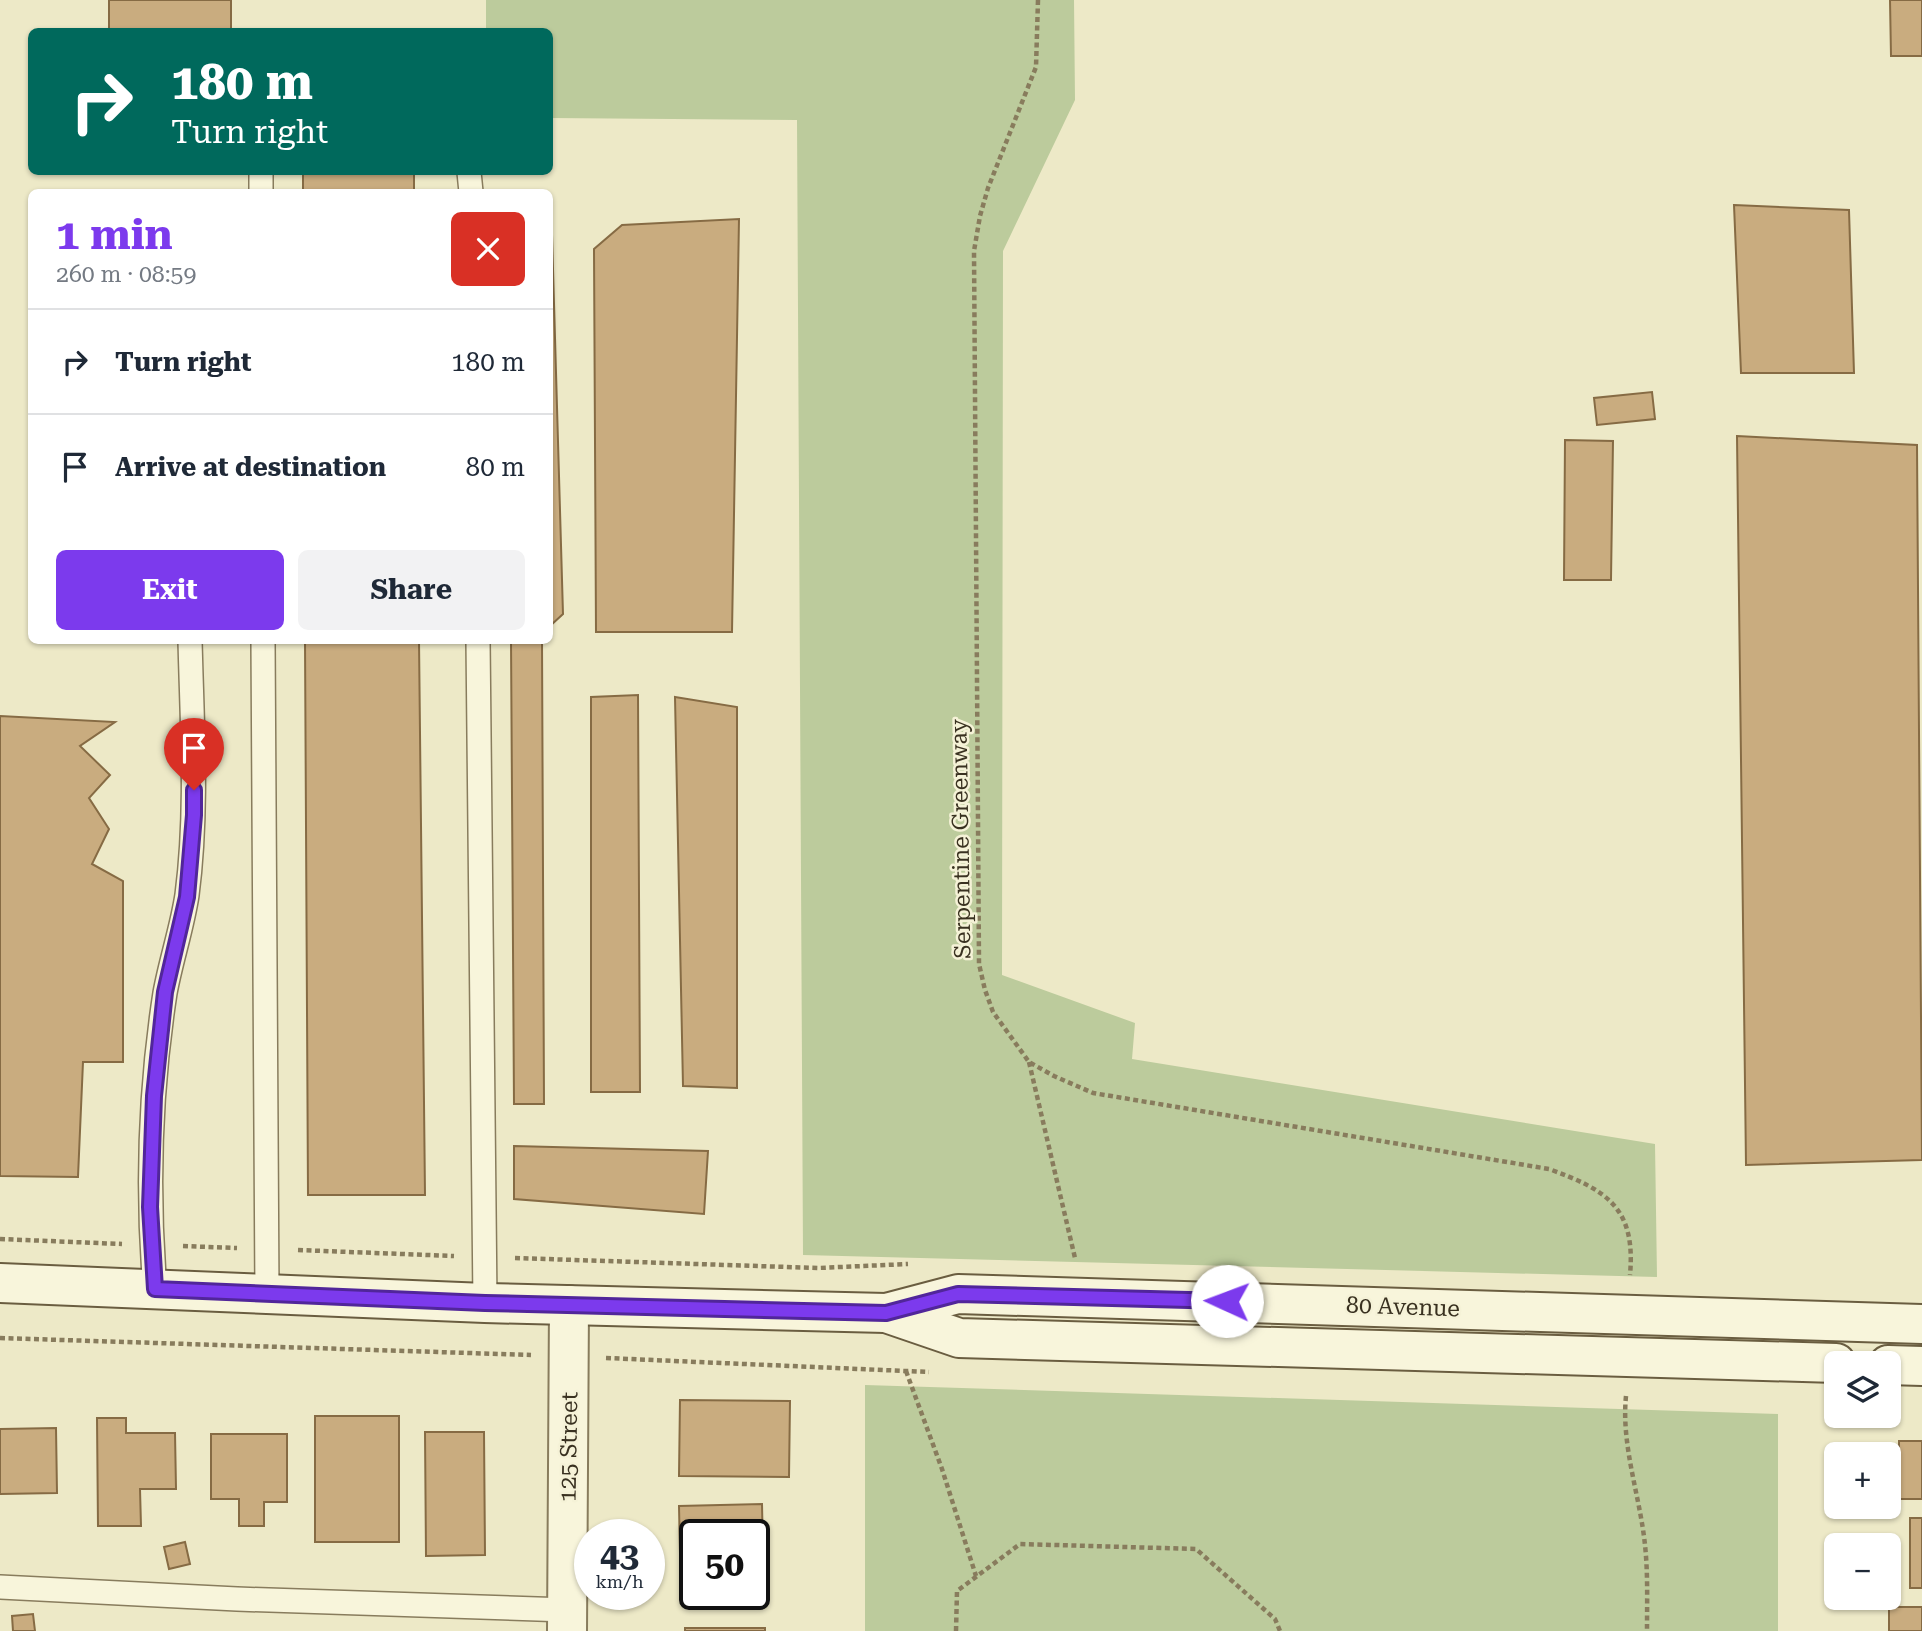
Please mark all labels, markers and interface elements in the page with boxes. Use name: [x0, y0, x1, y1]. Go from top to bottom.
text: 180 m: [171, 54, 313, 111]
icon: right: [56, 56, 147, 147]
text: Turn right: [171, 113, 328, 151]
text: 1 min: [56, 210, 173, 259]
button: close: [451, 212, 525, 286]
text: 260 m · 08:59: [56, 261, 196, 288]
icon: right: [56, 343, 94, 381]
text: Turn right: [115, 347, 251, 377]
text: 180 m: [451, 347, 525, 377]
icon: arrive: [56, 448, 94, 486]
text: Arrive at destination: [115, 452, 386, 482]
text: 80 m: [466, 452, 525, 482]
button: Exit: [56, 550, 284, 630]
button: Share: [298, 550, 525, 630]
pin: [164, 718, 224, 790]
street label: Serpentine Greenway: [945, 718, 977, 959]
icon: arrive: [175, 729, 213, 767]
position arrow: [1190, 1264, 1264, 1338]
street label: 80 Avenue: [1346, 1292, 1460, 1322]
map controls: [1824, 1351, 1901, 1610]
button: layers: [1824, 1351, 1901, 1428]
street label: 125 Street: [555, 1391, 583, 1502]
button: +: [1824, 1442, 1901, 1519]
speed limit sign: 50: [679, 1519, 770, 1610]
button: −: [1824, 1533, 1901, 1610]
text: 43: [600, 1535, 639, 1576]
text: km/h: [595, 1571, 644, 1592]

